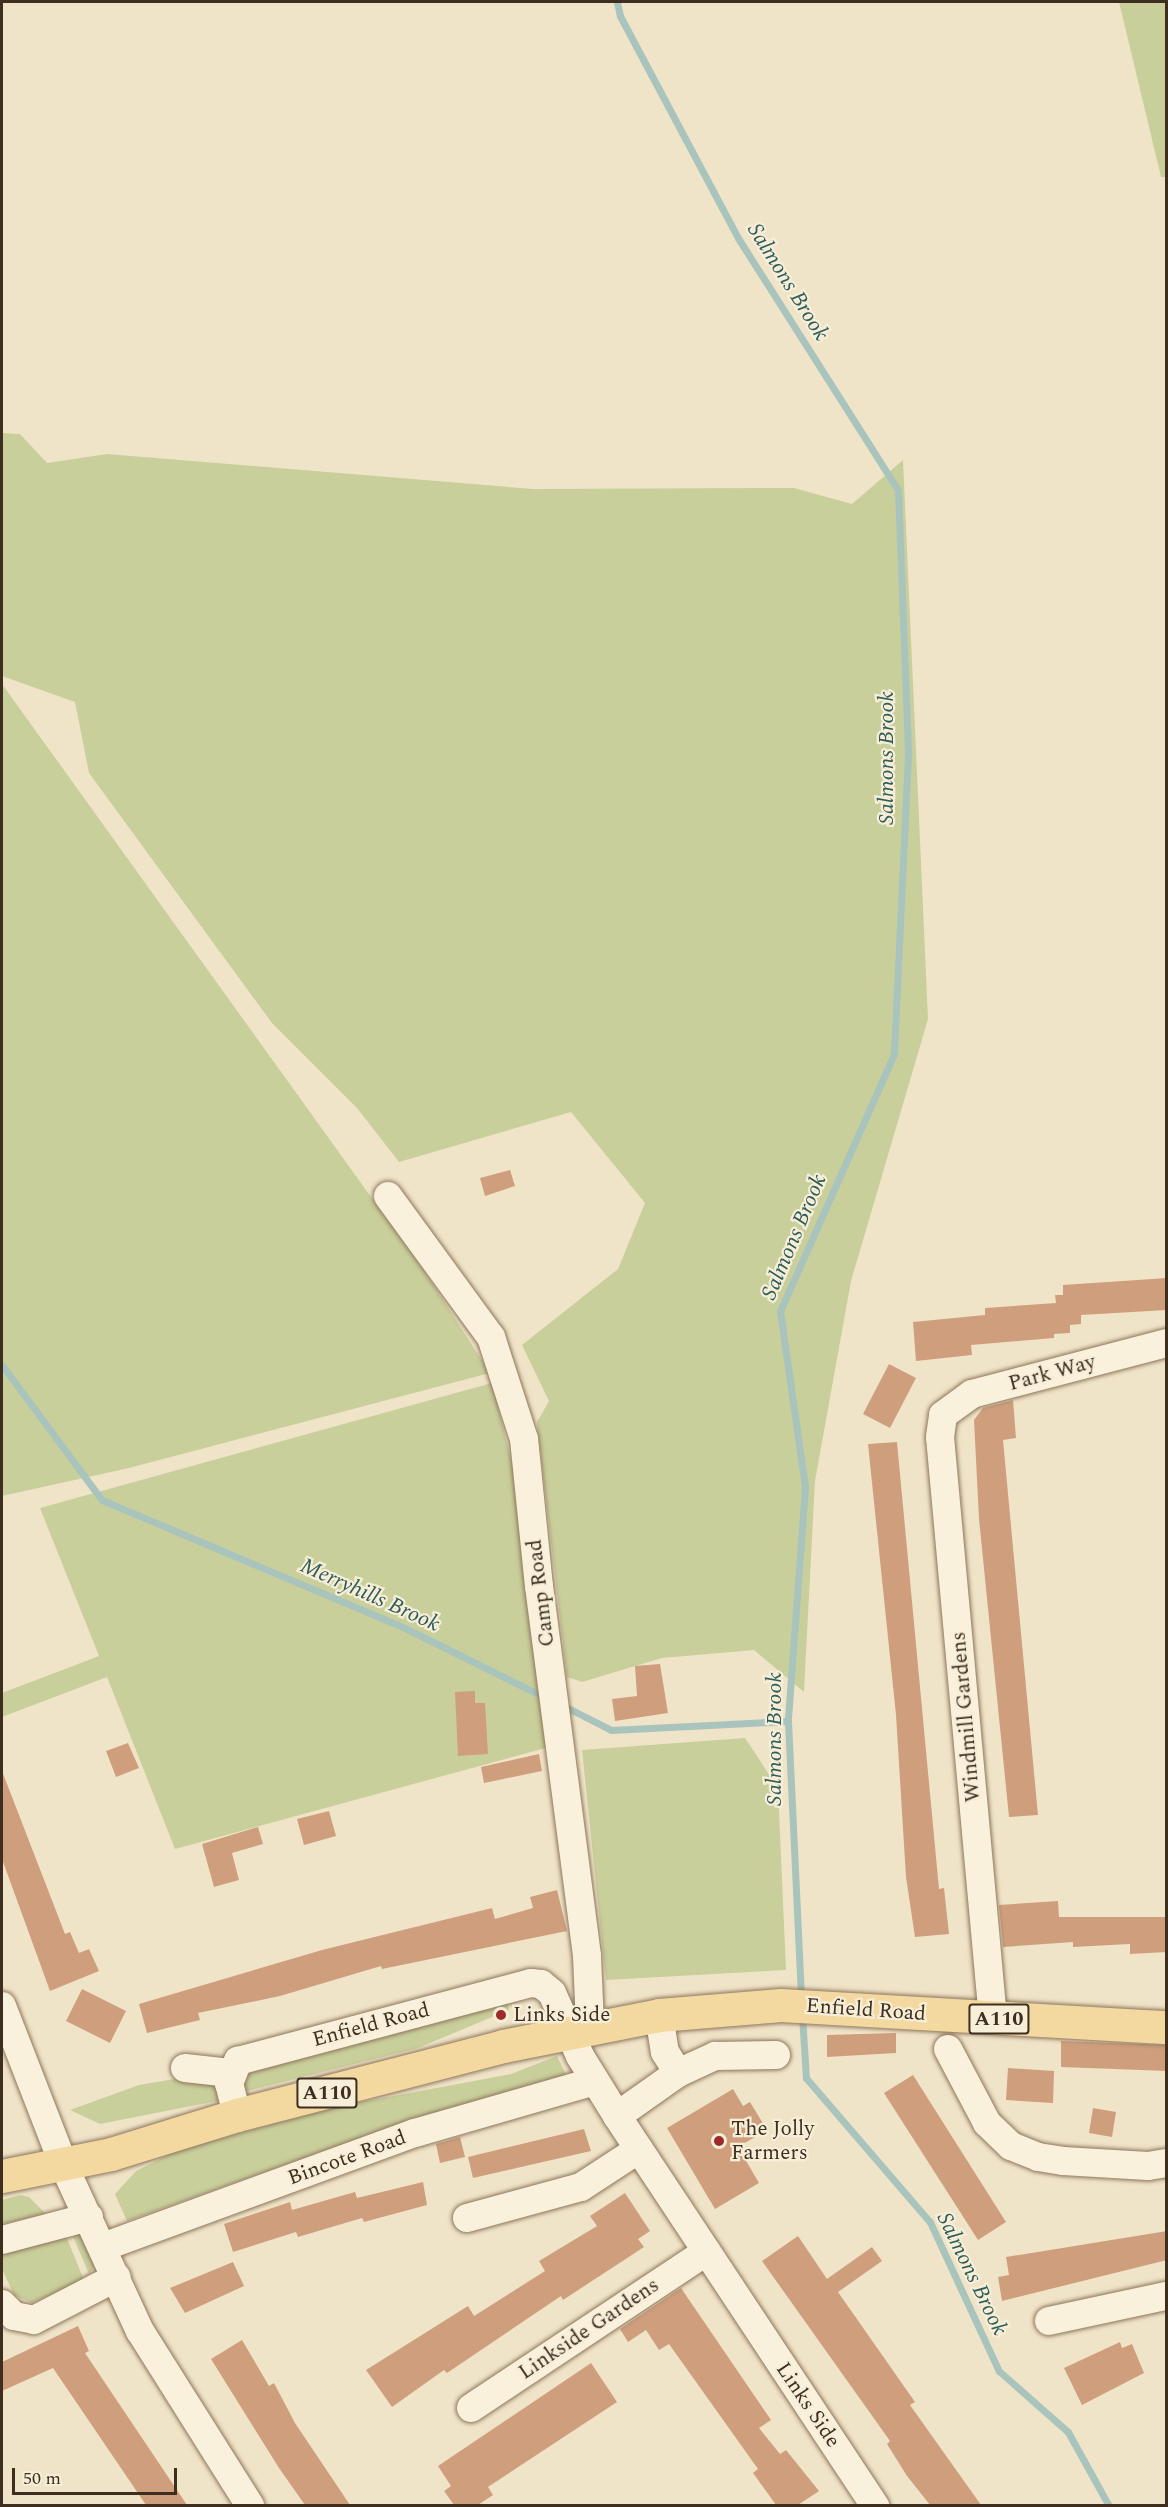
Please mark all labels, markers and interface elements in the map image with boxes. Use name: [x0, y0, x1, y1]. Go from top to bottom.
water label: Salmons Brook: [741, 218, 835, 346]
water label: Salmons Brook: [874, 691, 900, 825]
water label: Salmons Brook: [756, 1170, 832, 1304]
street label: Park Way: [1006, 1349, 1098, 1397]
street label: Camp Road: [522, 1538, 560, 1648]
water label: Merryhills Brook: [296, 1552, 444, 1638]
street label: Windmill Gardens: [946, 1631, 986, 1803]
water label: Salmons Brook: [762, 1672, 788, 1806]
street label: Enfield Road: [805, 1993, 927, 2027]
street label: Enfield Road: [310, 1997, 432, 2053]
place label: Links Side: [513, 2002, 610, 2028]
road number: A110: [968, 2002, 1030, 2036]
marker: Links Side: [494, 2008, 508, 2022]
road number: A110: [296, 2076, 358, 2110]
place label: The Jolly Farmers: [731, 2116, 814, 2166]
street label: Bincote Road: [284, 2125, 410, 2191]
marker: The Jolly Farmers: [712, 2134, 726, 2148]
water label: Salmons Brook: [931, 2208, 1013, 2340]
street label: Linkside Gardens: [514, 2273, 664, 2385]
street label: Links Side: [770, 2358, 846, 2452]
scale bar: [15, 2456, 180, 2494]
text: 50 m: [23, 2465, 61, 2492]

